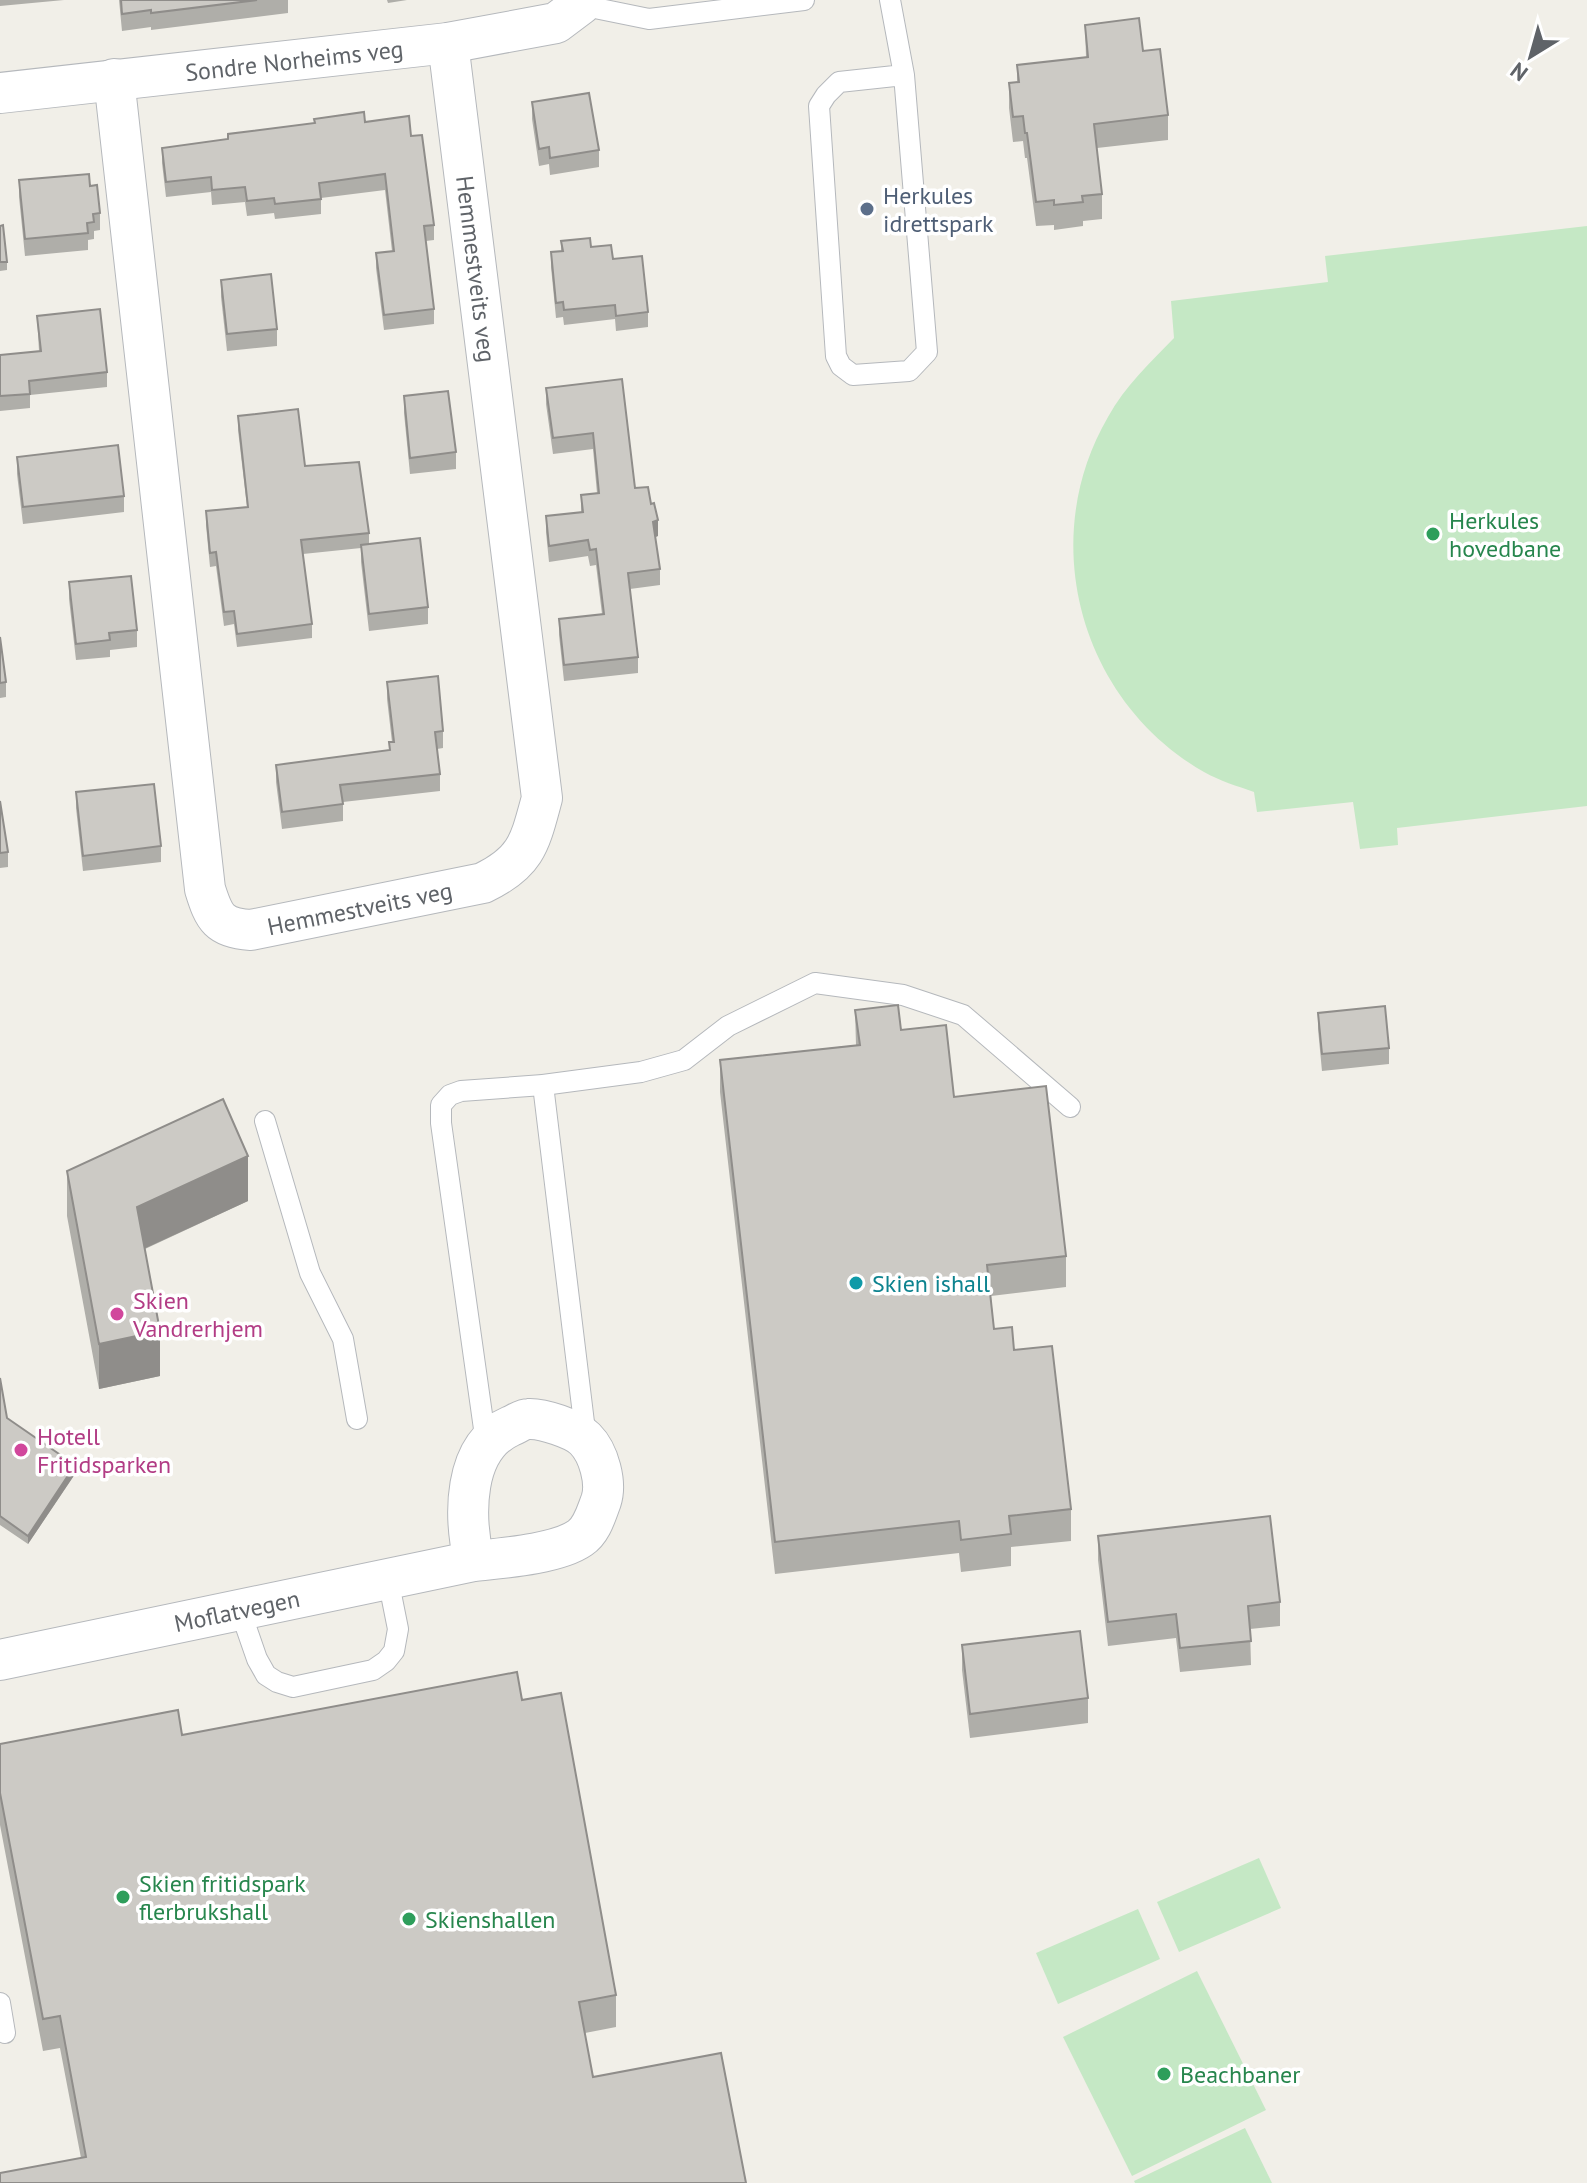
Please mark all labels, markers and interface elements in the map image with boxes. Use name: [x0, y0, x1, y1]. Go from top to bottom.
north arrow: [1491, 16, 1571, 96]
street label: Sondre Norheims veg: [183, 33, 405, 88]
text: N: [1505, 56, 1533, 88]
street label: Hemmestveits veg: [449, 174, 503, 364]
place label: Herkules idrettspark: [883, 180, 994, 239]
marker: Herkules idrettspark: [858, 200, 876, 218]
place label: Herkules hovedbane: [1449, 505, 1561, 564]
marker: Herkules hovedbane: [1424, 525, 1442, 543]
street label: Hemmestveits veg: [264, 874, 455, 942]
place label: Skien ishall: [872, 1268, 990, 1299]
marker: Skien ishall: [847, 1274, 865, 1292]
place label: Skien Vandrerhjem: [132, 1285, 263, 1344]
marker: Skien Vandrerhjem: [108, 1305, 126, 1323]
place label: Hotell Fritidsparken: [37, 1421, 171, 1480]
marker: Hotell Fritidsparken: [12, 1441, 30, 1459]
street label: Moflatvegen: [171, 1582, 302, 1639]
place label: Skien fritidspark flerbrukshall: [139, 1868, 306, 1927]
marker: Skien fritidspark flerbrukshall: [114, 1888, 132, 1906]
place label: Skienshallen: [425, 1904, 555, 1935]
marker: Skienshallen: [400, 1910, 418, 1928]
place label: Beachbaner: [1180, 2059, 1300, 2090]
marker: Beachbaner: [1155, 2065, 1173, 2083]

